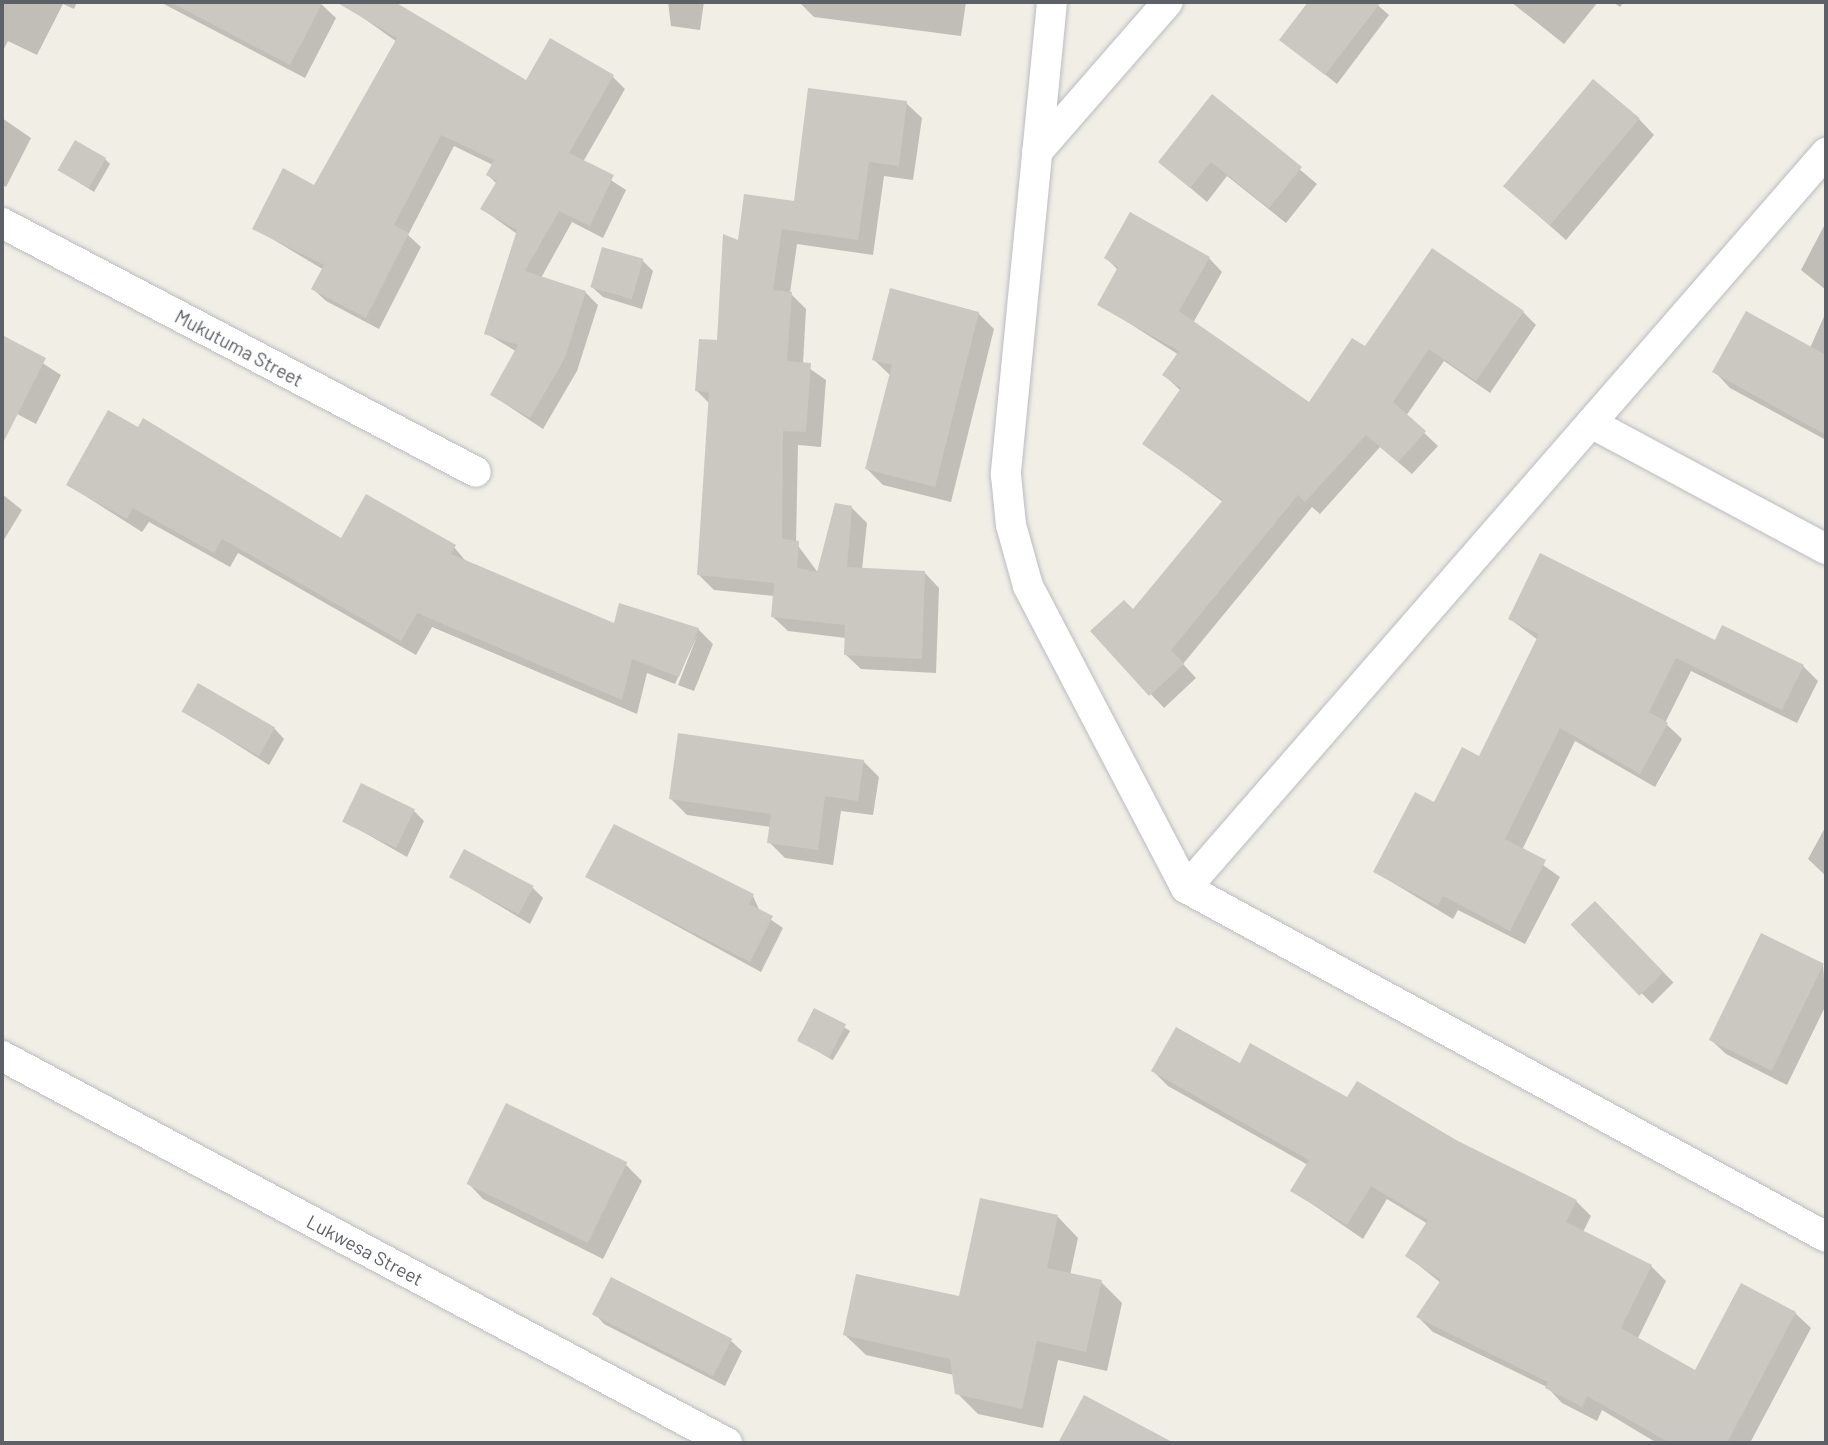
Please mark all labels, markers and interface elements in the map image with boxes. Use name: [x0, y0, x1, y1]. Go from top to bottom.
street label: Mukutuma Street: [171, 305, 307, 391]
street label: Lukwesa Street: [303, 1210, 427, 1290]

